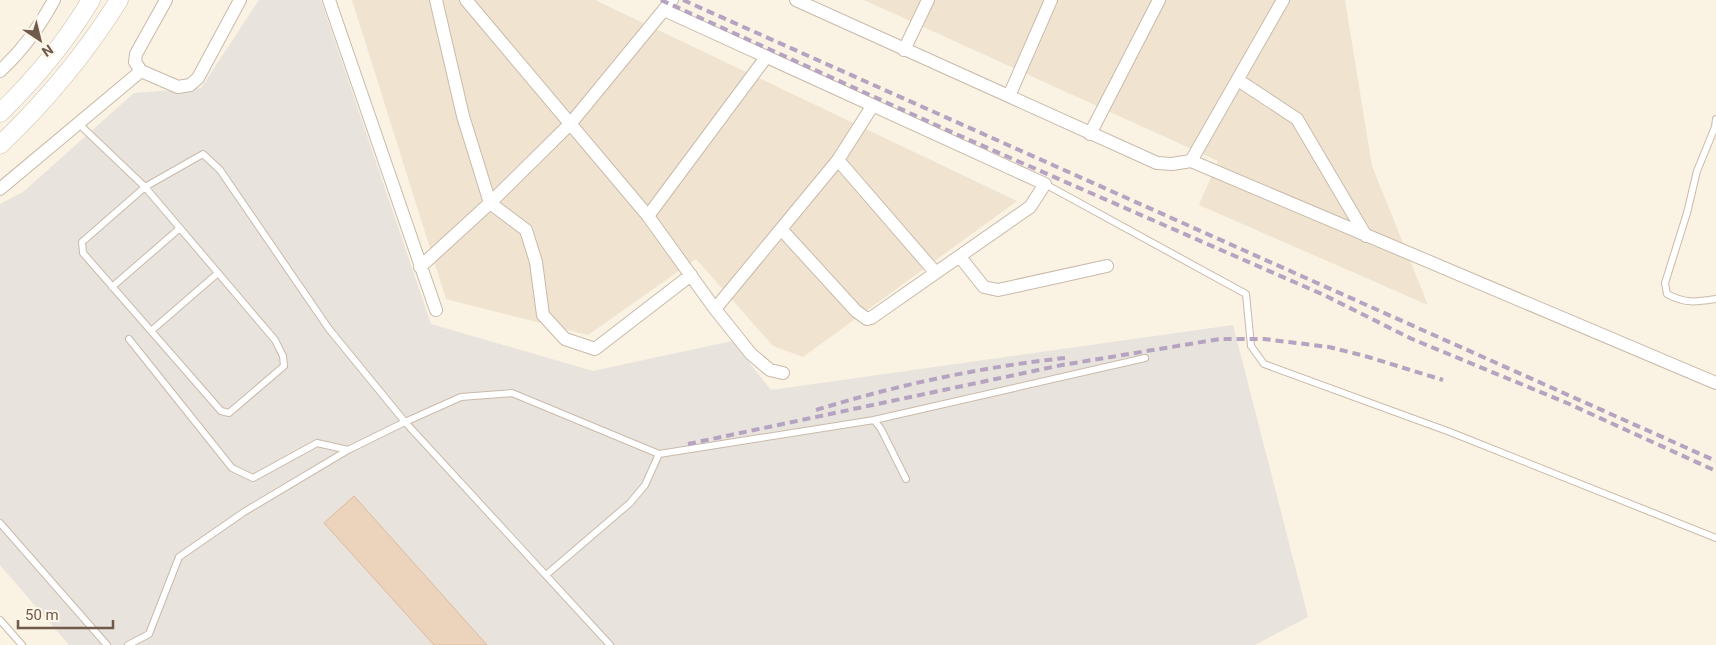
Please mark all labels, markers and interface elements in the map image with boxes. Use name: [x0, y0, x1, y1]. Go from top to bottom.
north arrow: [15, 15, 65, 65]
text: N: [39, 41, 56, 60]
scale bar: [18, 598, 112, 630]
text: 50 m: [25, 606, 59, 624]

